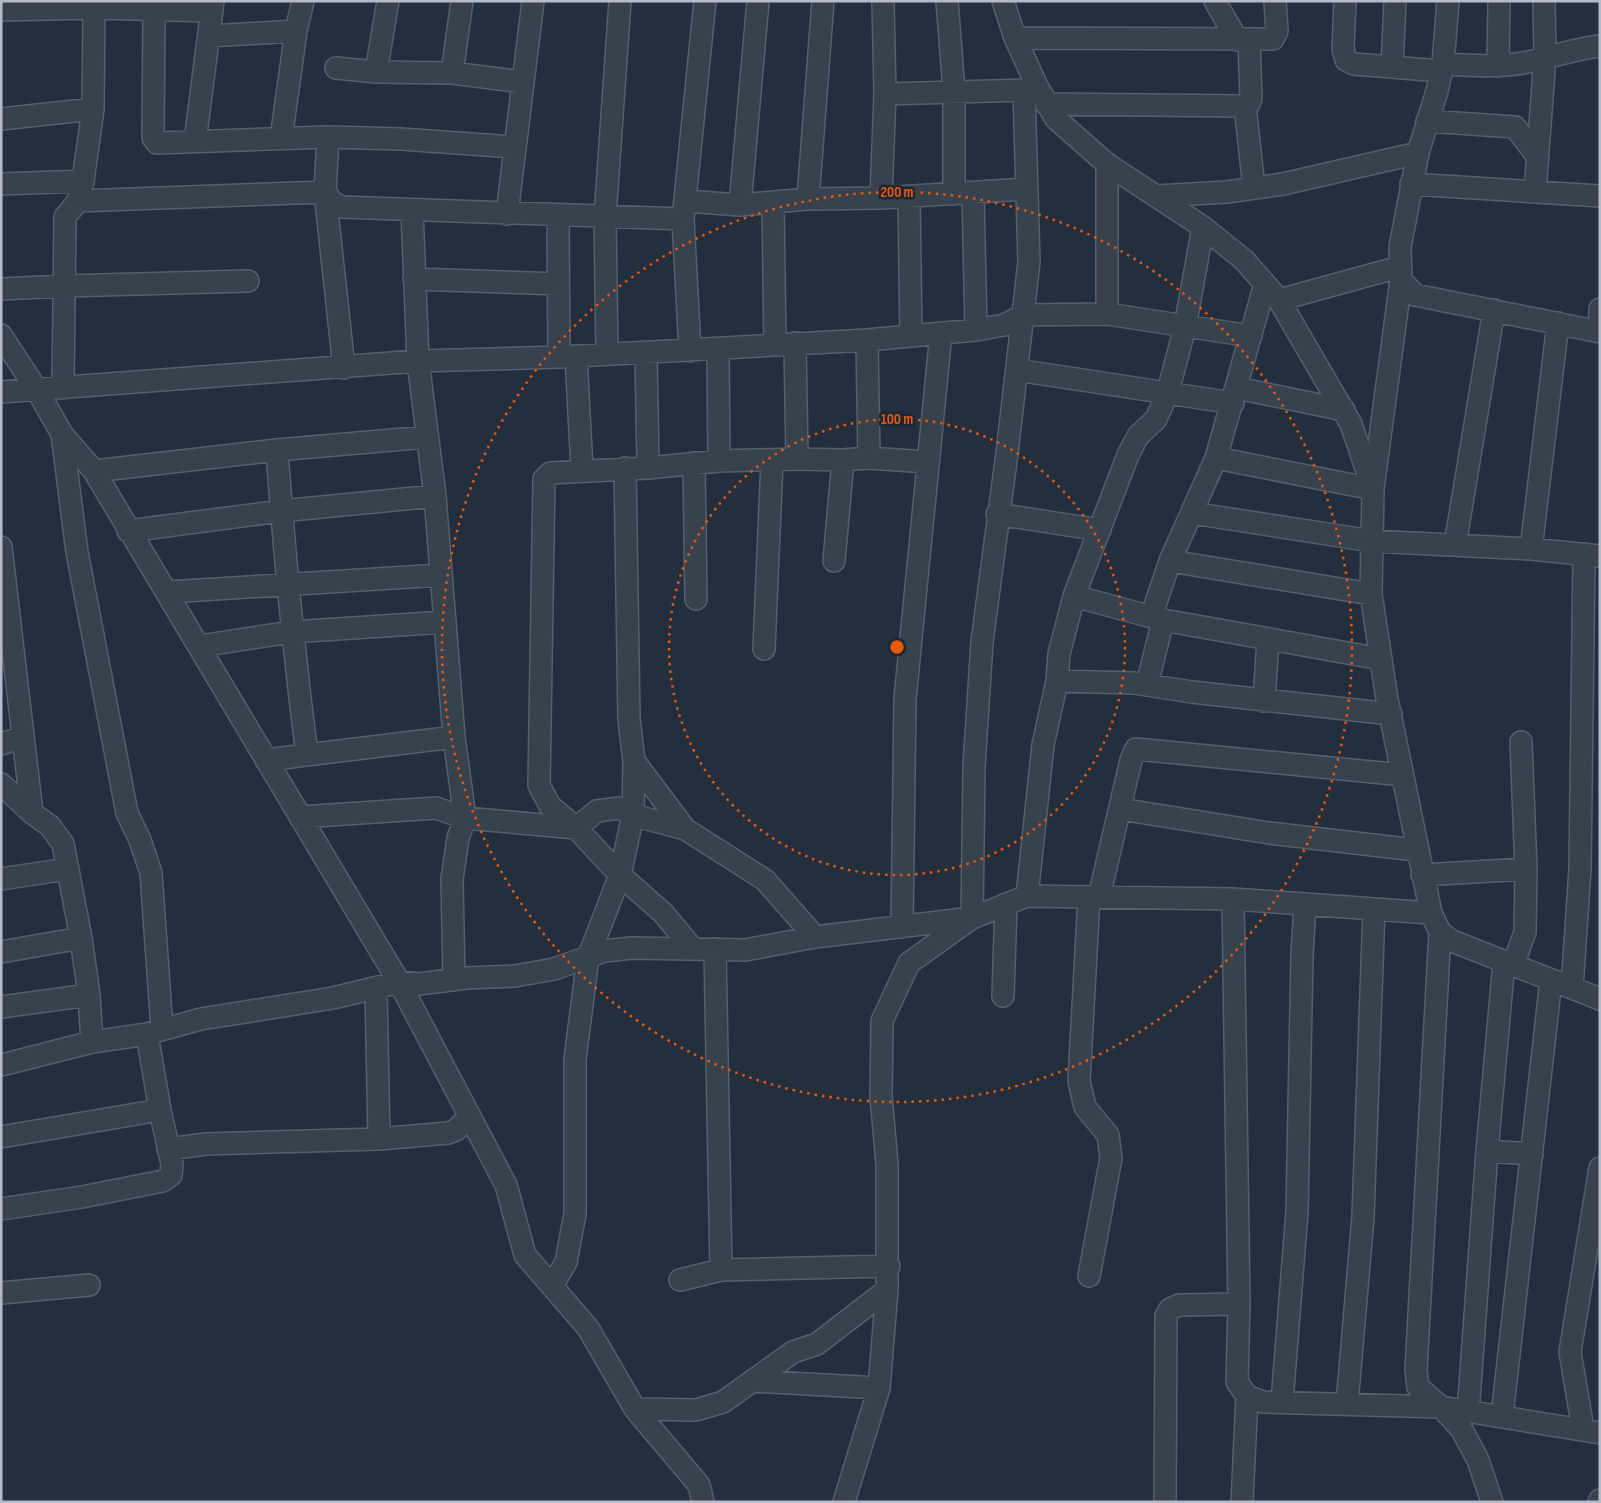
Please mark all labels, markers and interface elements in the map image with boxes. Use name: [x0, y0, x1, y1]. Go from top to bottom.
text: 200 m: [880, 183, 914, 202]
text: 100 m: [881, 410, 913, 429]
centre of rings: [888, 638, 906, 656]

